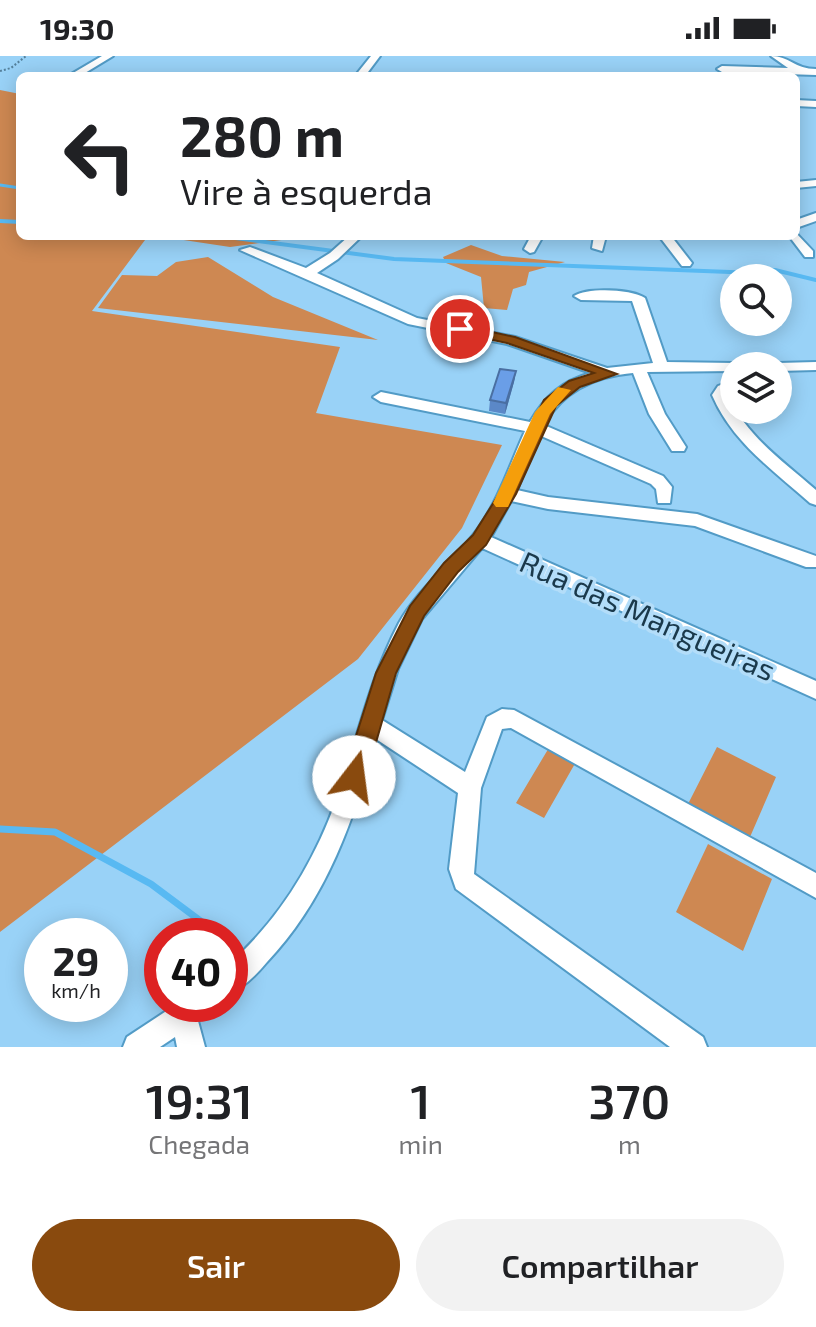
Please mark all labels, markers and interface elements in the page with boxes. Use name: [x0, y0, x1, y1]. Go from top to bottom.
text: 19:30: [40, 10, 114, 46]
text: 280 m: [180, 101, 344, 168]
icon: left: [48, 104, 152, 208]
text: Vire à esquerda: [180, 169, 432, 212]
map controls: [720, 264, 792, 424]
button: search: [720, 264, 792, 336]
pin: [426, 295, 494, 363]
icon: arrive: [438, 307, 482, 351]
button: layers: [720, 352, 792, 424]
street label: Rua das Mangueiras: [515, 542, 781, 688]
position arrow: [312, 735, 396, 819]
speed limit sign: 40: [144, 918, 248, 1022]
text: 29: [53, 936, 99, 984]
text: km/h: [51, 978, 101, 1002]
text: 19:31: [146, 1071, 253, 1129]
text: 1: [411, 1071, 431, 1129]
text: 370: [589, 1071, 670, 1129]
text: Chegada: [148, 1128, 250, 1159]
text: min: [398, 1128, 443, 1159]
text: m: [618, 1128, 641, 1159]
button: Sair: [32, 1219, 400, 1311]
button: Compartilhar: [416, 1219, 784, 1311]

